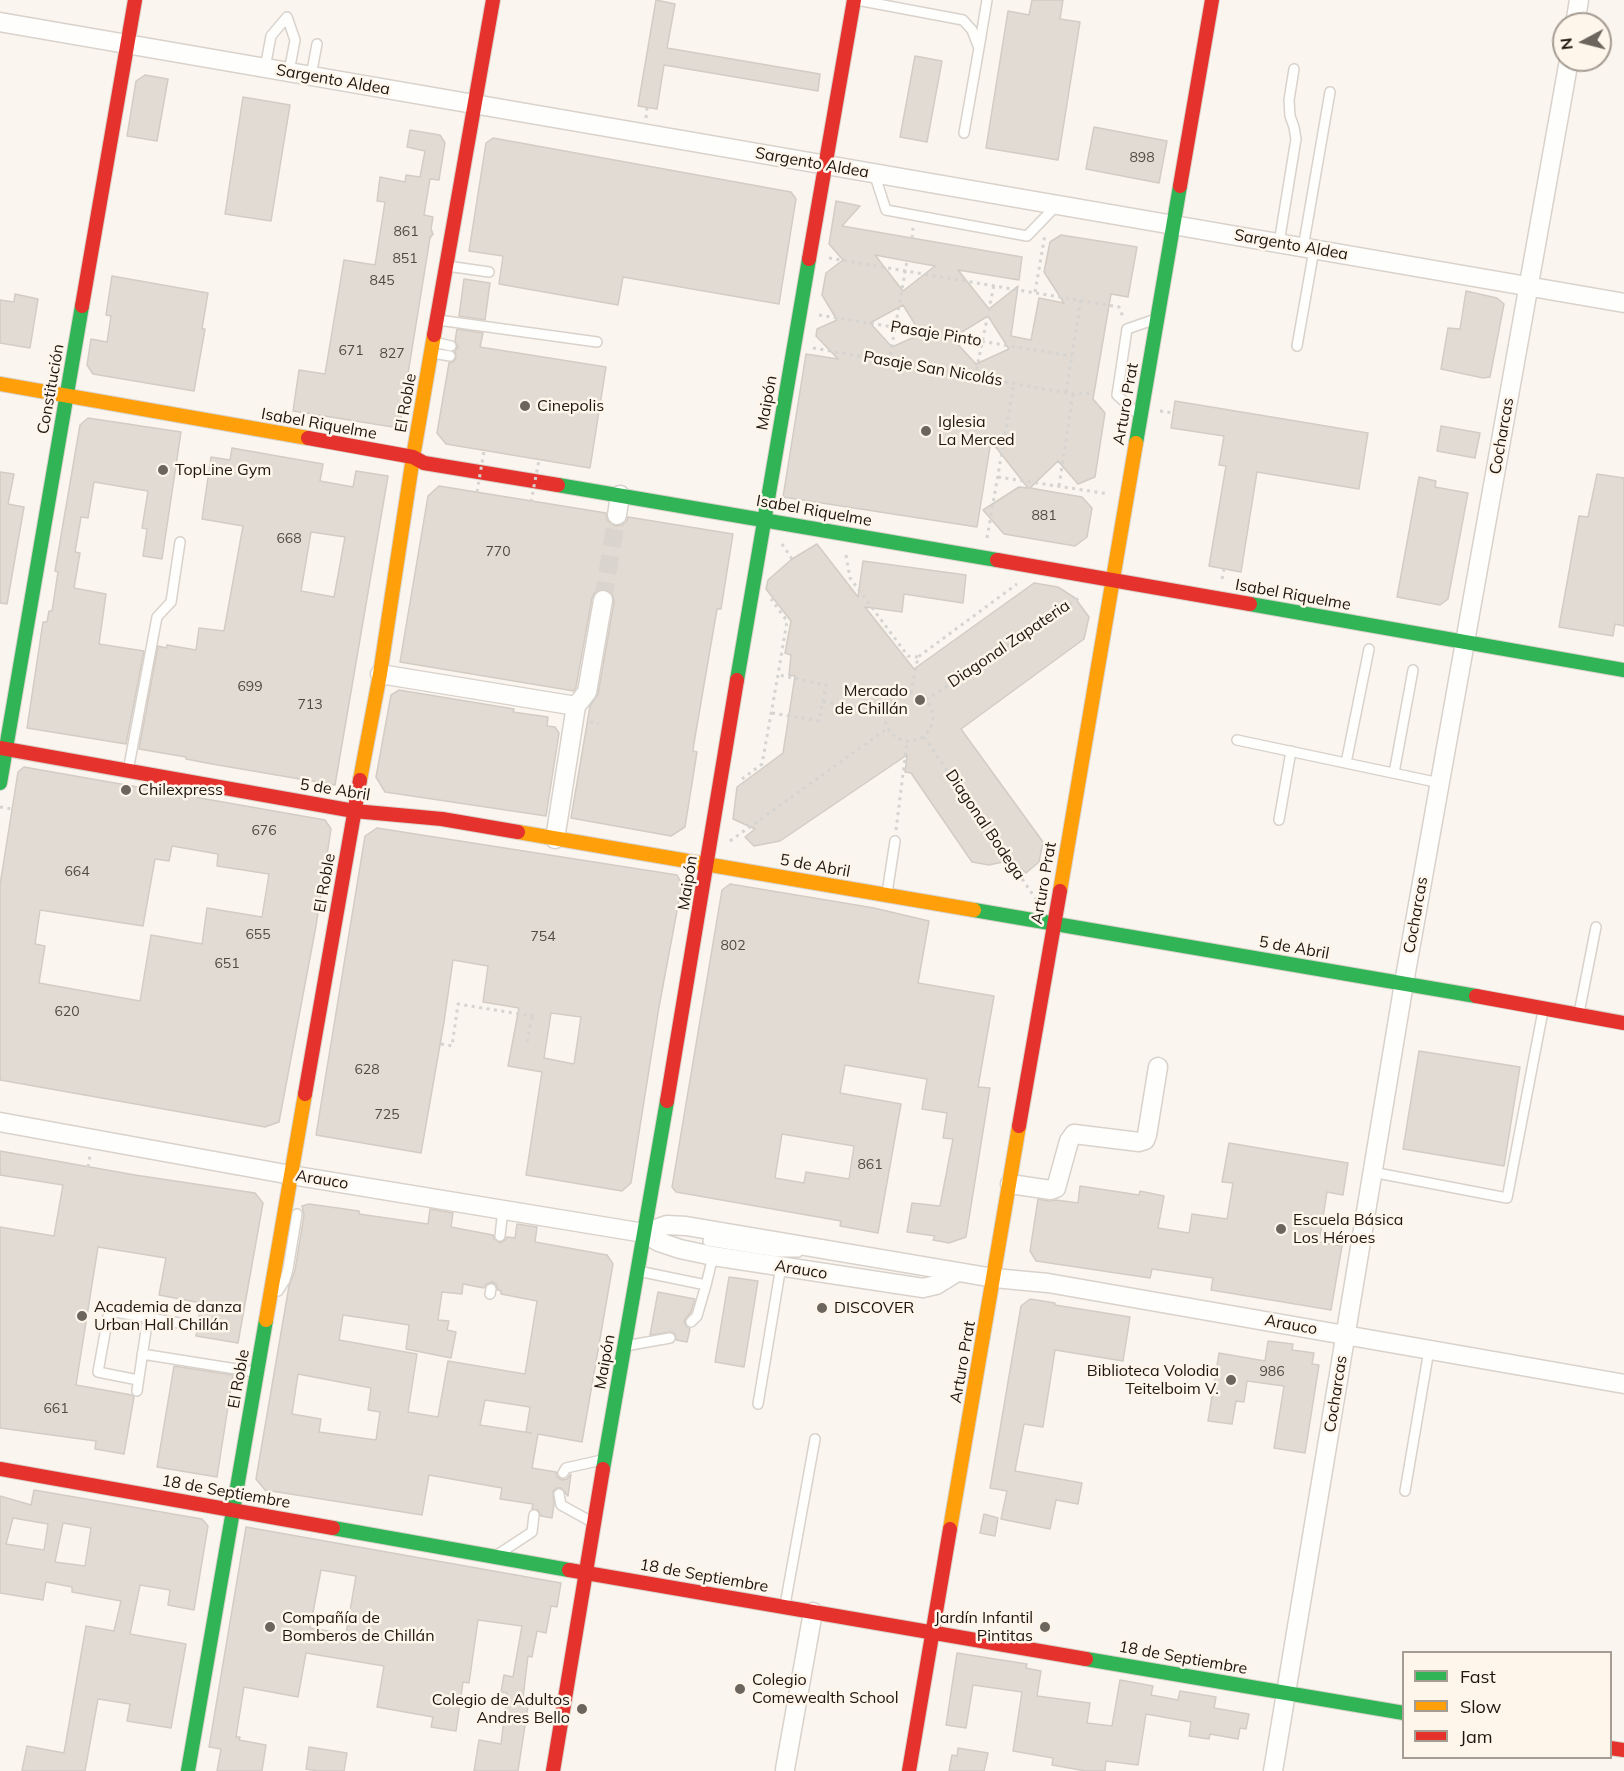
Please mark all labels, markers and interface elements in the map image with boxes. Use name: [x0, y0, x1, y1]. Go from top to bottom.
north arrow: [1552, 12, 1612, 72]
text: N: [1555, 37, 1577, 51]
street label: Sargento Aldea: [275, 61, 391, 99]
street label: Sargento Aldea: [754, 144, 870, 182]
house number: 898: [1129, 150, 1155, 166]
house number: 861: [393, 224, 419, 240]
street label: Sargento Aldea: [1233, 226, 1349, 264]
house number: 851: [392, 251, 418, 267]
house number: 845: [369, 273, 395, 289]
street label: Pasaje Pinto: [889, 317, 983, 351]
street label: Constitución: [34, 342, 68, 436]
house number: 671: [338, 343, 364, 359]
house number: 827: [379, 346, 405, 362]
street label: Pasaje San Nicolás: [862, 347, 1004, 391]
street label: Arturo Prat: [1109, 361, 1143, 447]
street label: El Roble: [391, 372, 421, 434]
street label: Maipón: [753, 374, 781, 432]
place label: Cinepolis: [537, 396, 604, 416]
street label: Cocharcas: [1486, 396, 1518, 476]
marker: Cinepolis: [518, 399, 532, 413]
street label: Isabel Riquelme: [260, 404, 378, 444]
place label: Iglesia La Merced: [938, 412, 1015, 450]
marker: Iglesia La Merced: [919, 424, 933, 438]
place label: TopLine Gym: [175, 460, 271, 480]
marker: TopLine Gym: [156, 463, 170, 477]
street label: Isabel Riquelme: [755, 491, 873, 531]
house number: 881: [1031, 508, 1057, 524]
house number: 668: [276, 531, 302, 547]
house number: 770: [485, 544, 511, 560]
street label: Isabel Riquelme: [1234, 575, 1352, 615]
street label: Diagonal Zapateria: [944, 596, 1074, 692]
house number: 699: [237, 679, 263, 695]
place label: Mercado de Chillán: [835, 681, 908, 719]
marker: Mercado de Chillán: [913, 693, 927, 707]
house number: 713: [297, 697, 323, 713]
street label: Diagonal Bodega: [941, 766, 1029, 884]
street label: 5 de Abril: [298, 775, 372, 805]
place label: Chilexpress: [138, 780, 223, 800]
marker: Chilexpress: [119, 783, 133, 797]
house number: 676: [251, 823, 277, 839]
street label: Arturo Prat: [1027, 840, 1061, 926]
street label: 5 de Abril: [778, 850, 852, 882]
street label: El Roble: [310, 852, 340, 914]
street label: Maipón: [674, 854, 702, 912]
house number: 664: [64, 864, 90, 880]
street label: Cocharcas: [1400, 875, 1432, 955]
house number: 655: [245, 927, 271, 943]
house number: 754: [530, 929, 556, 945]
street label: 5 de Abril: [1257, 932, 1331, 964]
house number: 802: [720, 938, 746, 954]
house number: 651: [214, 956, 240, 972]
house number: 620: [54, 1004, 80, 1020]
house number: 628: [354, 1062, 380, 1078]
house number: 725: [374, 1107, 400, 1123]
house number: 861: [857, 1157, 883, 1173]
street label: Arauco: [294, 1166, 350, 1194]
place label: Escuela Básica Los Héroes: [1293, 1210, 1403, 1248]
marker: Escuela Básica Los Héroes: [1274, 1222, 1288, 1236]
street label: Arauco: [773, 1256, 829, 1284]
place label: Academia de danza Urban Hall Chillán: [94, 1297, 242, 1335]
place label: DISCOVER: [834, 1298, 914, 1318]
marker: DISCOVER: [815, 1301, 829, 1315]
marker: Academia de danza Urban Hall Chillán: [75, 1309, 89, 1323]
street label: Arauco: [1263, 1311, 1319, 1339]
street label: Arturo Prat: [946, 1319, 980, 1405]
street label: Maipón: [591, 1333, 619, 1391]
street label: El Roble: [224, 1348, 254, 1410]
street label: Cocharcas: [1320, 1354, 1352, 1434]
place label: Biblioteca Volodia Teitelboim V.: [1087, 1361, 1219, 1399]
house number: 986: [1259, 1364, 1285, 1380]
marker: Biblioteca Volodia Teitelboim V.: [1224, 1373, 1238, 1387]
house number: 661: [43, 1401, 69, 1417]
street label: 18 de Septiembre: [160, 1471, 292, 1513]
street label: 18 de Septiembre: [638, 1555, 770, 1597]
place label: Compañía de Bomberos de Chillán: [282, 1608, 435, 1646]
place label: Jardín Infantil Pintitas: [934, 1608, 1033, 1646]
marker: Compañía de Bomberos de Chillán: [263, 1620, 277, 1634]
marker: Jardín Infantil Pintitas: [1038, 1620, 1052, 1634]
street label: 18 de Septiembre: [1117, 1637, 1249, 1679]
legend: [1402, 1651, 1612, 1759]
text: Fast: [1460, 1665, 1496, 1688]
place label: Colegio Comewealth School: [752, 1670, 899, 1708]
marker: Colegio Comewealth School: [733, 1682, 747, 1696]
place label: Colegio de Adultos Andres Bello: [432, 1690, 570, 1728]
text: Slow: [1460, 1695, 1501, 1718]
marker: Colegio de Adultos Andres Bello: [575, 1702, 589, 1716]
text: Jam: [1460, 1725, 1493, 1748]

